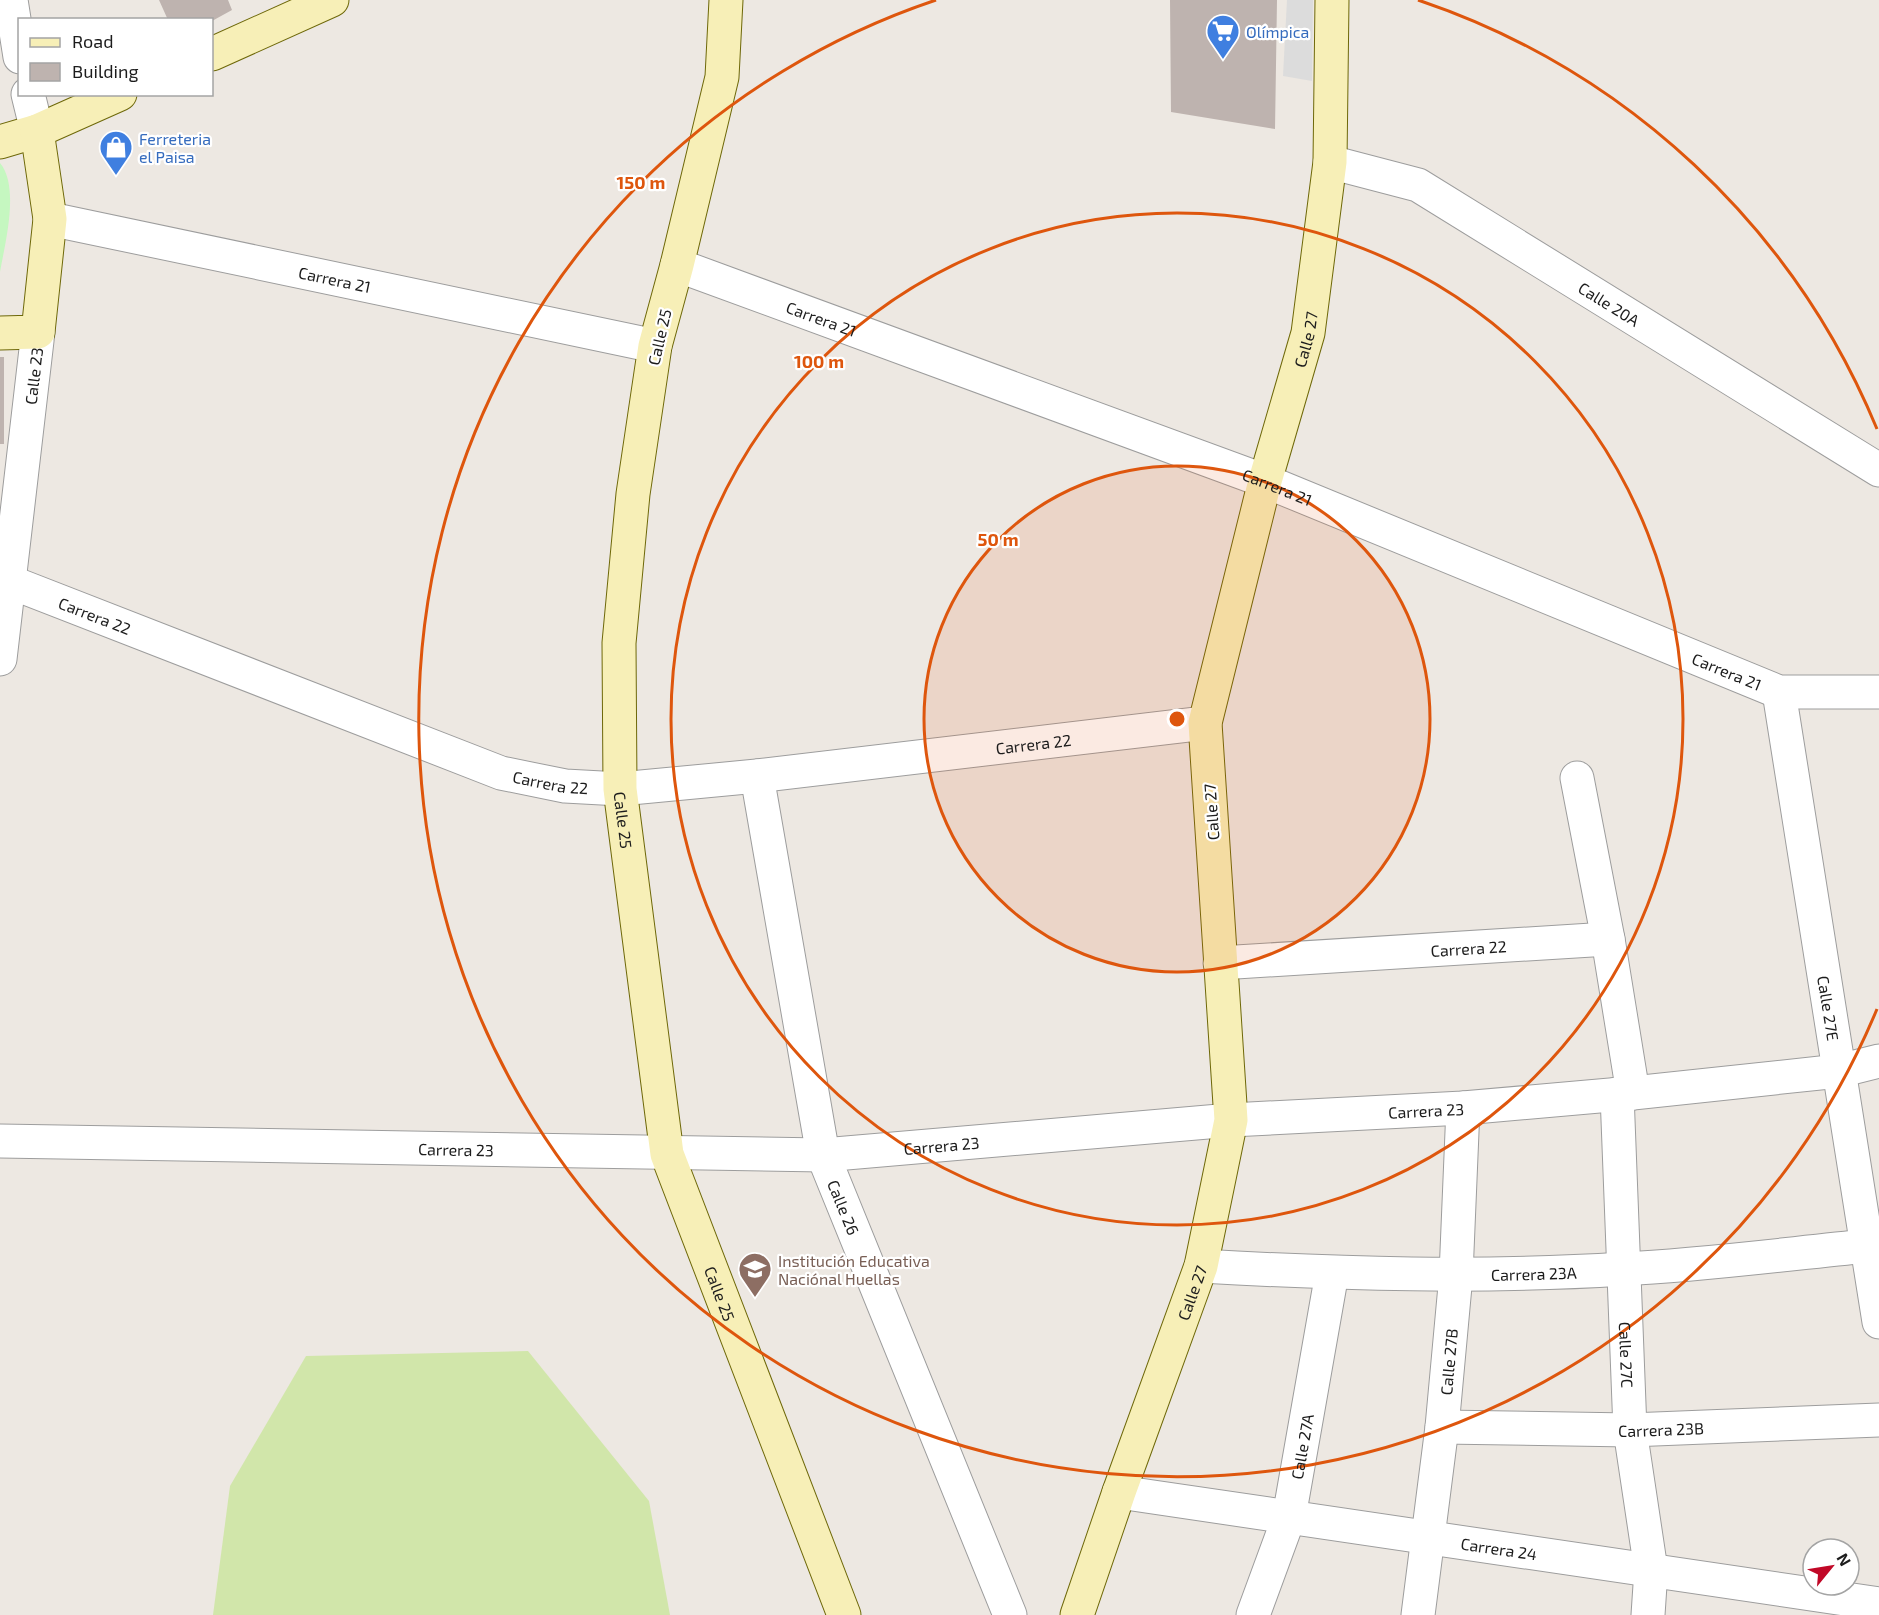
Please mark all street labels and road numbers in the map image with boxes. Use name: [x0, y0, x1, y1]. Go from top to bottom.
street label: Carrera 21: [297, 262, 373, 296]
street label: Calle 20A: [1575, 277, 1643, 329]
street label: Carrera 21: [784, 297, 859, 340]
street label: Calle 25: [643, 307, 675, 367]
street label: Calle 27: [1289, 310, 1320, 369]
street label: Calle 23: [20, 346, 46, 406]
street label: Carrera 21: [1240, 464, 1315, 509]
street label: Carrera 22: [56, 592, 134, 638]
street label: Carrera 21: [1690, 648, 1765, 693]
street label: Carrera 22: [995, 729, 1072, 757]
street label: Carrera 22: [511, 766, 589, 797]
street label: Calle 27: [1200, 783, 1222, 841]
street label: Calle 25: [611, 791, 637, 850]
street label: Carrera 22: [1430, 936, 1507, 959]
street label: Calle 27E: [1815, 974, 1844, 1042]
street label: Carrera 23: [1388, 1098, 1464, 1121]
street label: Carrera 23: [903, 1132, 980, 1158]
street label: Carrera 23: [418, 1139, 494, 1159]
street label: Calle 26: [825, 1177, 864, 1237]
street label: Carrera 23A: [1491, 1262, 1577, 1283]
street label: Calle 25: [701, 1263, 740, 1324]
street label: Calle 27: [1173, 1263, 1210, 1323]
street label: Calle 27C: [1616, 1321, 1638, 1388]
street label: Calle 27B: [1435, 1328, 1461, 1396]
street label: Calle 27A: [1286, 1412, 1317, 1481]
street label: Carrera 23B: [1618, 1418, 1704, 1440]
street label: Carrera 24: [1460, 1533, 1538, 1563]

